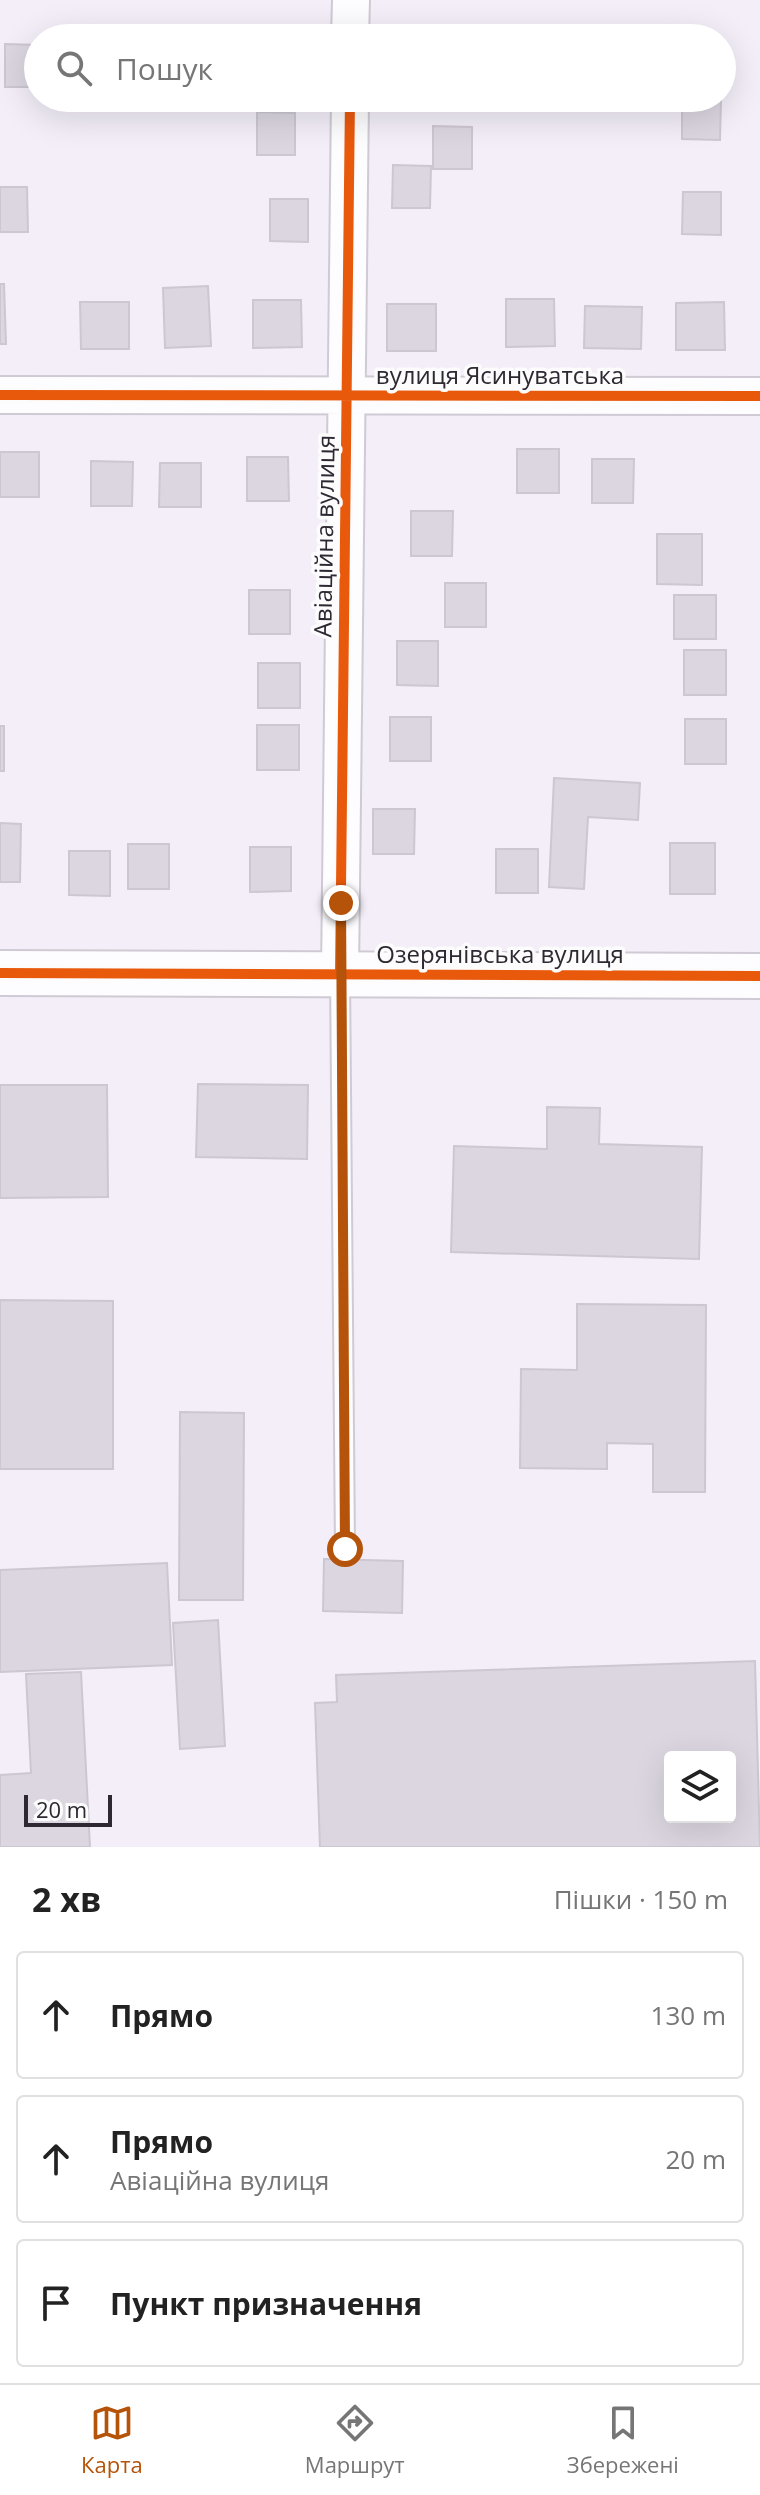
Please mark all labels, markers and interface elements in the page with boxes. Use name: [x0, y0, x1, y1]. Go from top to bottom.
search box: [24, 24, 736, 112]
icon: search: [52, 46, 96, 90]
text: Пошук: [116, 48, 213, 89]
street label: вулиця Ясинуватська: [376, 358, 624, 391]
street label: Авіаційна вулиця: [305, 434, 342, 638]
route end: [323, 885, 359, 921]
street label: Озерянівська вулиця: [376, 937, 624, 970]
route start: [327, 1531, 363, 1567]
map controls: [664, 1751, 736, 1823]
button: layers: [664, 1751, 736, 1823]
scale bar: [24, 1791, 112, 1827]
text: 20 m: [36, 1794, 87, 1824]
text: 2 хв: [32, 1876, 101, 1922]
text: Пішки · 150 m: [554, 1881, 728, 1917]
icon: ahead: [34, 1993, 78, 2037]
text: Прямо: [110, 1995, 213, 2036]
text: 130 m: [651, 1997, 726, 2033]
text: Прямо: [110, 2121, 213, 2162]
icon: ahead: [34, 2137, 78, 2181]
text: 20 m: [665, 2141, 726, 2177]
text: Авіаційна вулиця: [110, 2162, 329, 2198]
icon: arrive: [34, 2281, 78, 2325]
text: Пункт призначення: [110, 2283, 422, 2324]
tab: Карта: [81, 2401, 143, 2479]
tab: Маршрут: [305, 2401, 405, 2479]
tab: Збережені: [567, 2401, 679, 2479]

